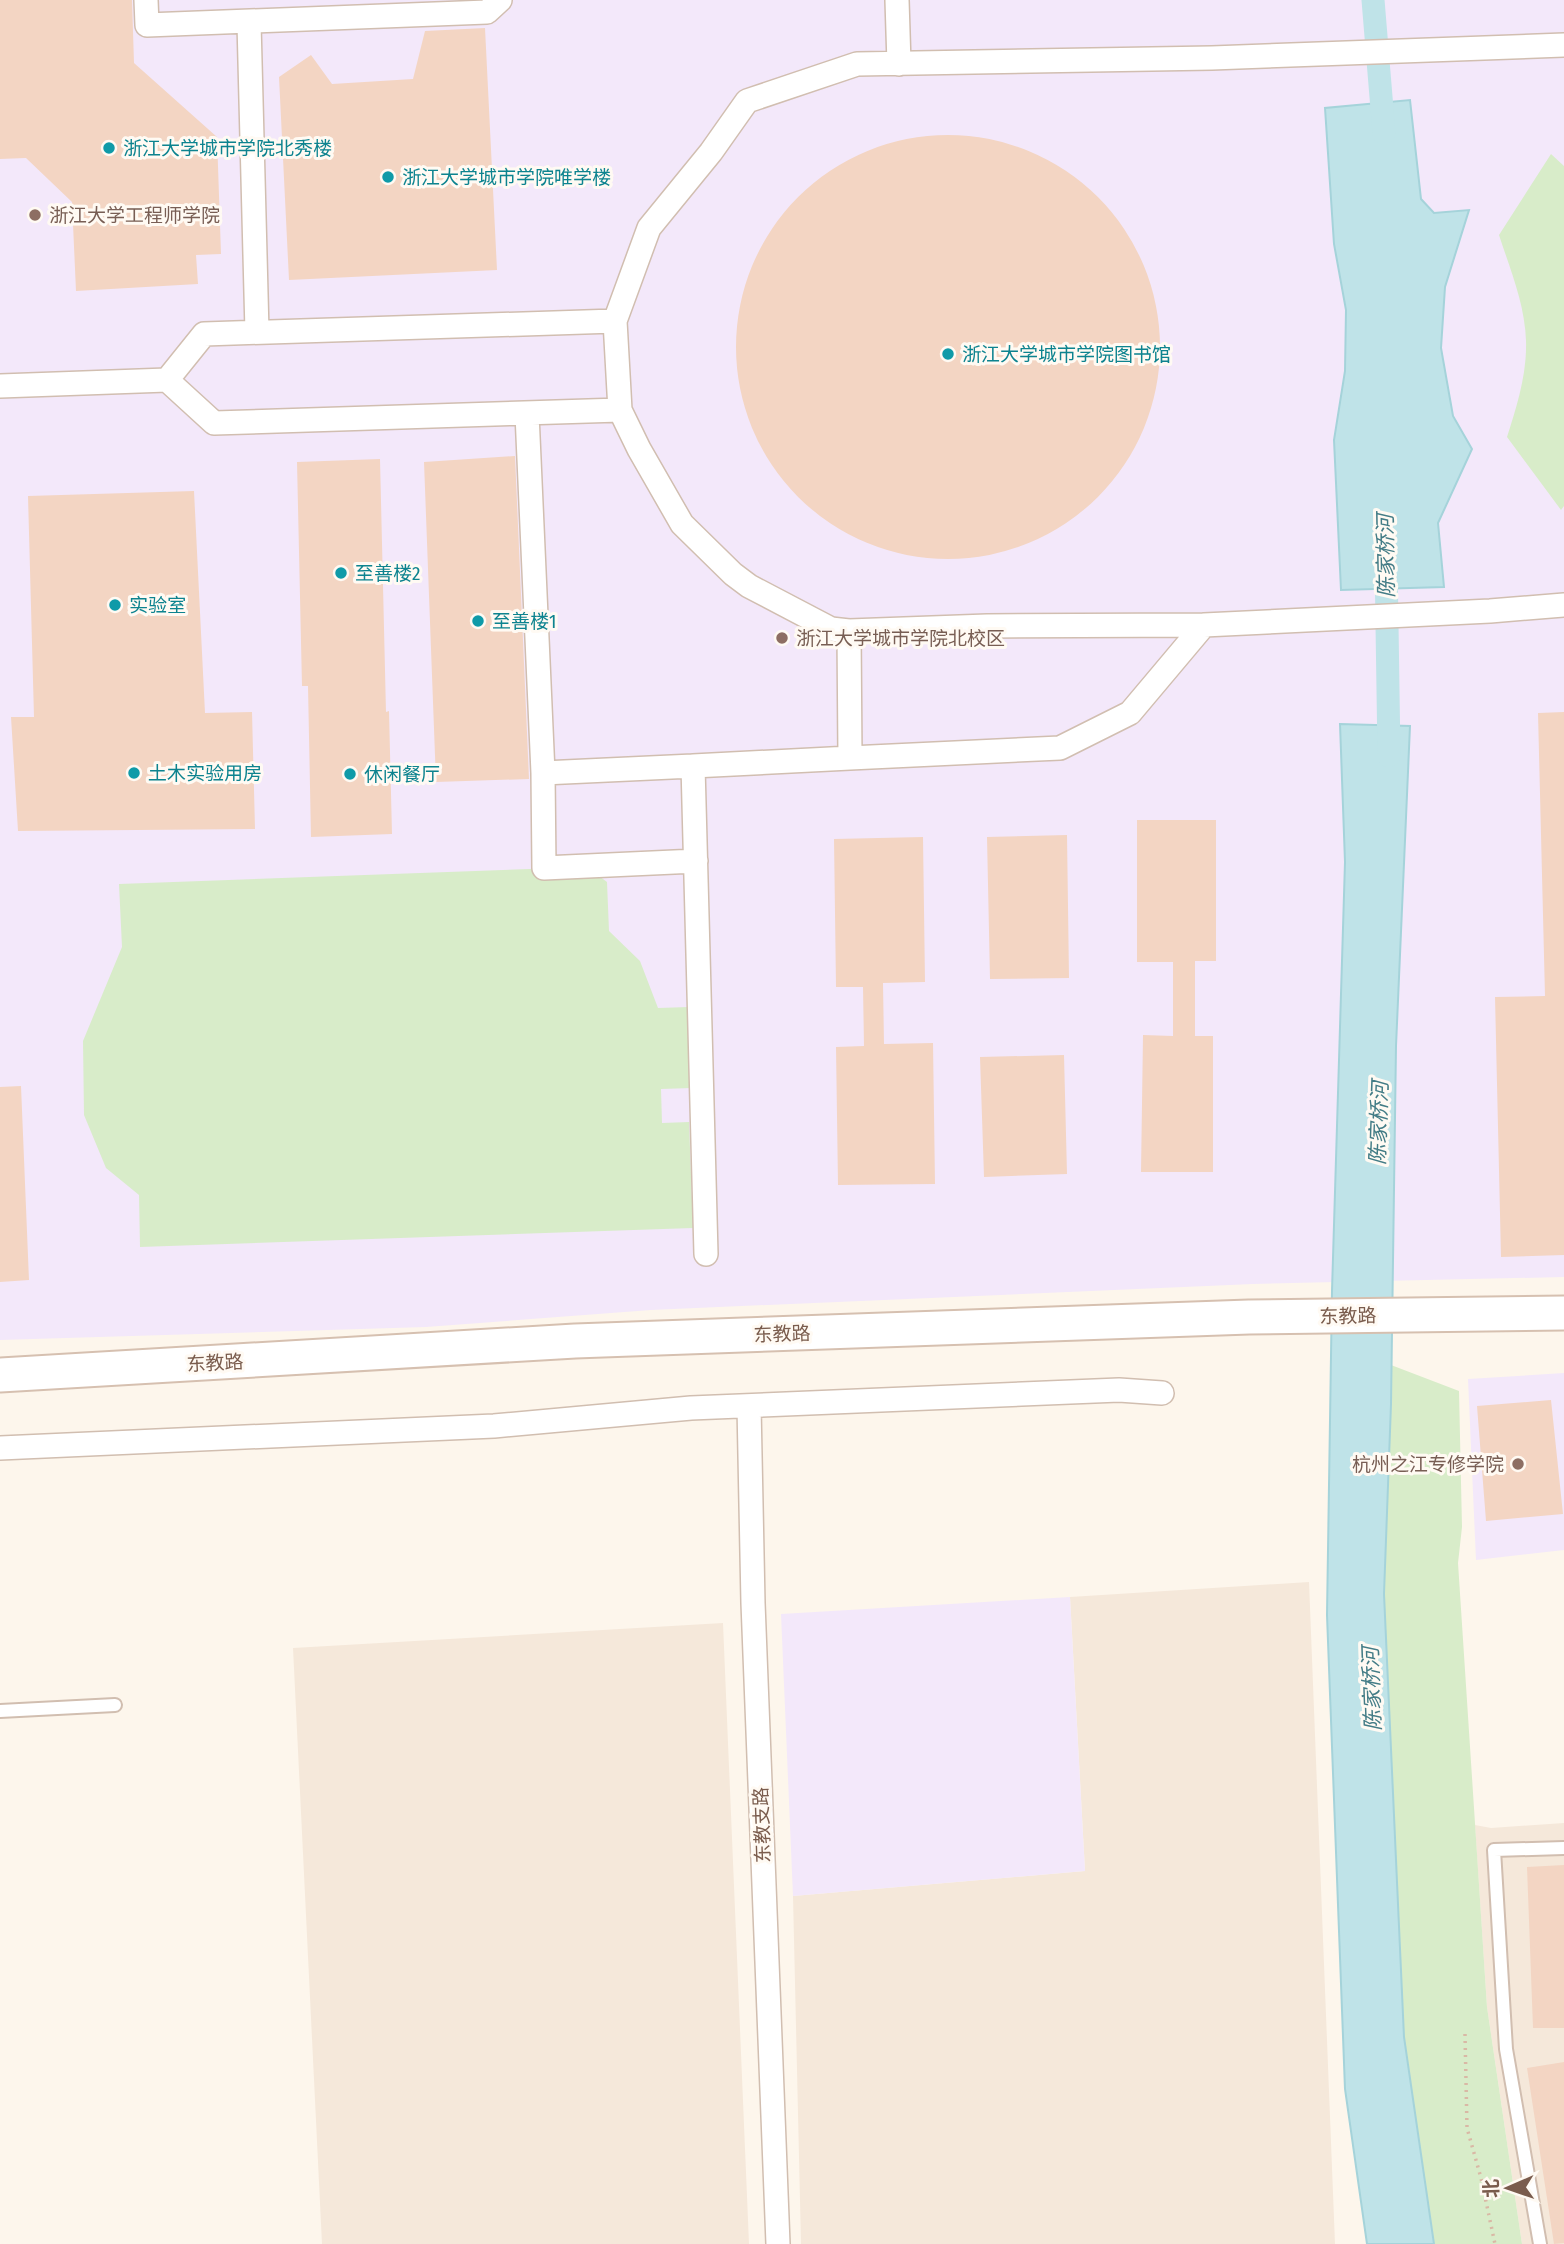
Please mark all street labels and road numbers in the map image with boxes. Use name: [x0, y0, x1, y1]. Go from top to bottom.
street label: 东教路: [1319, 1304, 1377, 1328]
street label: 东教路: [753, 1322, 811, 1346]
street label: 东教路: [186, 1350, 244, 1376]
street label: 东教支路: [749, 1787, 775, 1863]

